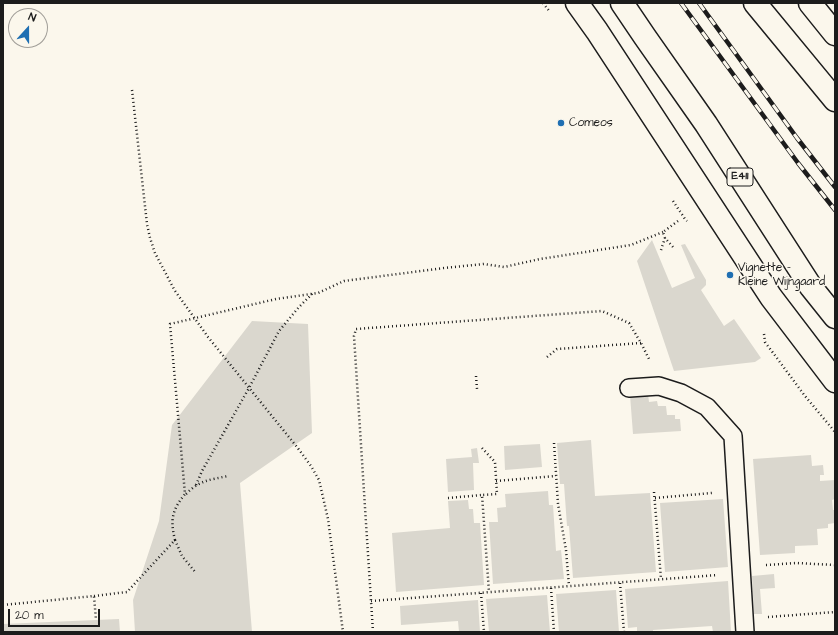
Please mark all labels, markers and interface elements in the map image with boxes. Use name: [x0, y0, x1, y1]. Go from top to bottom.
north arrow: [8, 8, 48, 48]
text: N: [26, 9, 38, 26]
place label: Comeos: [569, 116, 613, 130]
marker: Comeos: [556, 118, 566, 128]
road number: E411: [727, 168, 753, 186]
place label: Vignette - Kleine Wijngaard: [738, 261, 825, 289]
marker: Vignette - Kleine Wijngaard: [725, 270, 735, 280]
scale bar: [10, 601, 102, 627]
text: 20 m: [15, 607, 44, 624]

